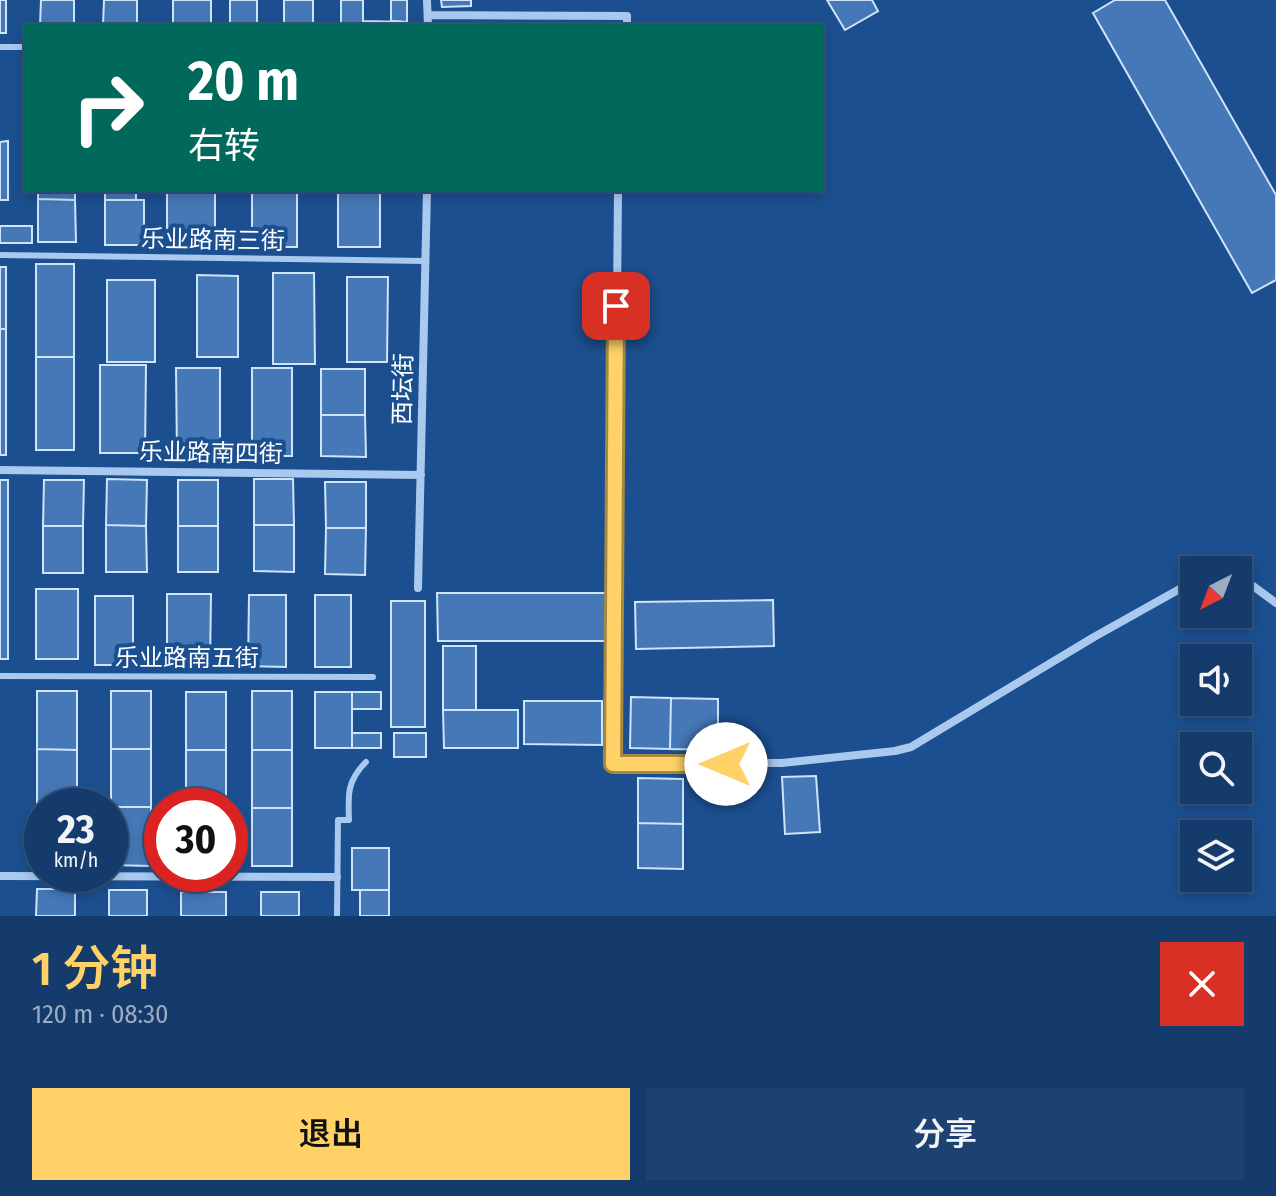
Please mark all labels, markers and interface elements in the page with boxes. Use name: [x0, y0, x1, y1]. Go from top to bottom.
text: 20 m: [188, 48, 299, 115]
icon: right: [56, 56, 160, 160]
text: 右转: [188, 124, 260, 168]
street label: 乐业路南三街: [141, 225, 285, 255]
pin: [582, 272, 650, 340]
icon: arrive: [594, 284, 638, 328]
street label: 西坛街: [388, 353, 418, 425]
street label: 乐业路南四街: [139, 438, 283, 468]
north arrow: [1180, 556, 1252, 628]
map controls: [1180, 556, 1252, 892]
street label: 乐业路南五街: [115, 644, 259, 672]
button: sound: [1180, 644, 1252, 716]
position arrow: [684, 722, 768, 806]
button: search: [1180, 732, 1252, 804]
speed limit sign: 30: [144, 788, 248, 892]
text: 23: [57, 806, 95, 854]
button: layers: [1180, 820, 1252, 892]
text: km/h: [54, 848, 98, 872]
text: 1 分钟: [32, 940, 158, 998]
button: close: [1160, 942, 1244, 1026]
text: 120 m · 08:30: [32, 999, 169, 1030]
button: 退出: [32, 1088, 630, 1180]
button: 分享: [646, 1088, 1244, 1180]

